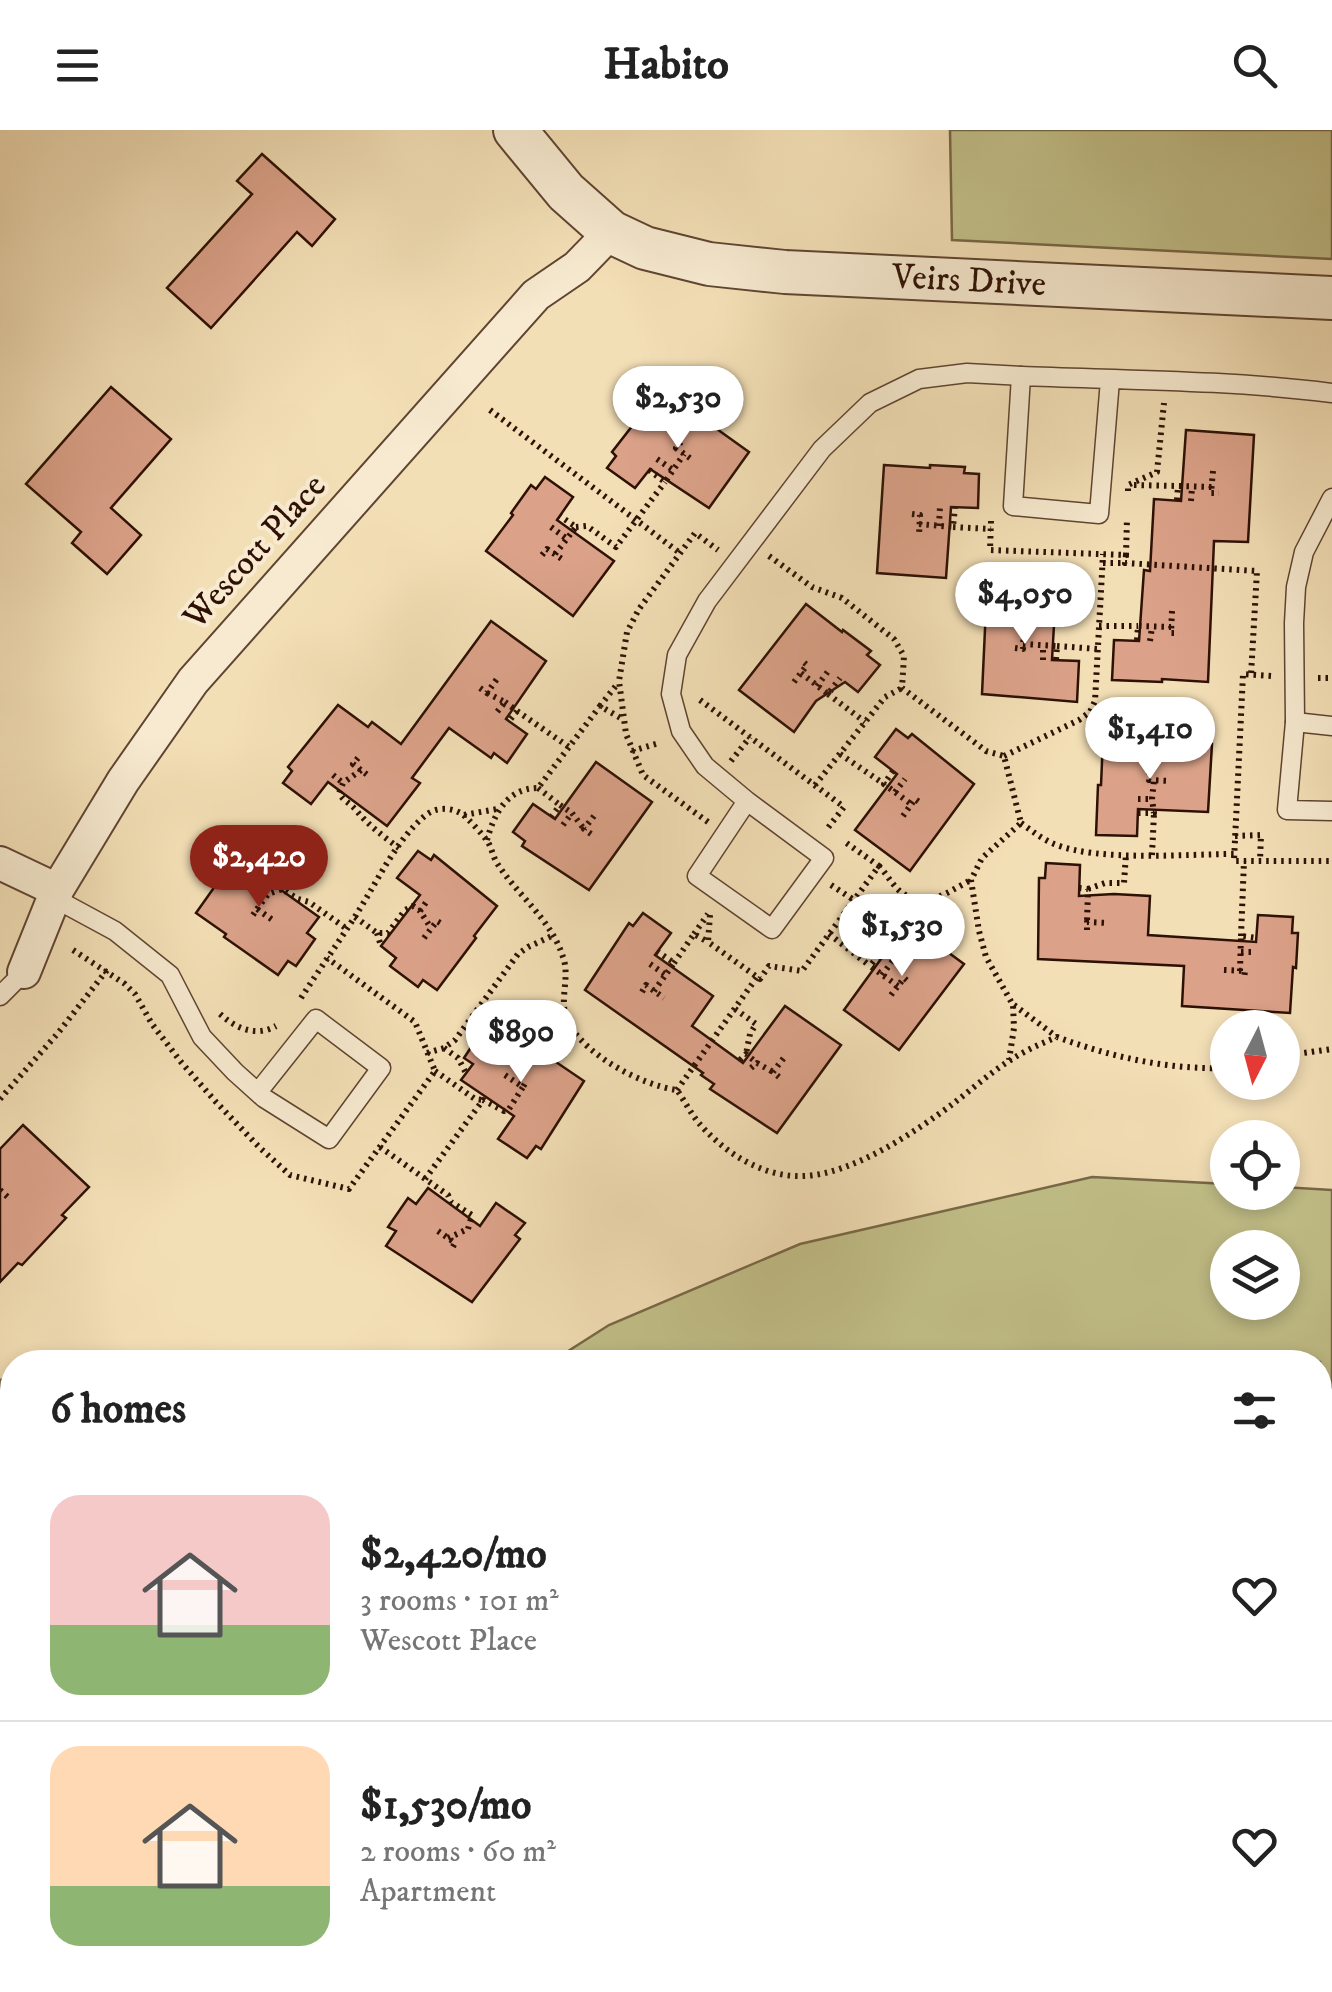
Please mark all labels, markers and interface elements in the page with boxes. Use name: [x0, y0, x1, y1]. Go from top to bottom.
text: Habito: [603, 37, 729, 93]
icon: menu: [50, 38, 105, 93]
icon: search: [1227, 38, 1282, 93]
street label: Veirs Drive: [890, 255, 1047, 307]
pin: $2,530: [597, 366, 759, 451]
text: $2,530: [635, 378, 721, 418]
street label: Wescott Place: [173, 465, 336, 639]
pin: $4,050: [944, 562, 1106, 647]
text: $4,050: [977, 574, 1073, 614]
pin: $1,410: [1069, 697, 1231, 782]
text: $1,410: [1107, 709, 1193, 749]
pin: $2,420: [178, 825, 340, 910]
text: $2,420: [212, 837, 306, 877]
pin: $1,530: [821, 894, 983, 979]
text: $1,530: [861, 906, 943, 946]
pin: $890: [462, 1000, 580, 1085]
north arrow: [1210, 1010, 1300, 1100]
map controls: [1210, 1010, 1300, 1320]
text: $890: [488, 1012, 554, 1052]
button: locate: [1210, 1120, 1300, 1210]
button: layers: [1210, 1230, 1300, 1320]
icon: filters: [1227, 1383, 1282, 1438]
text: 6 homes: [50, 1384, 186, 1436]
text: $2,420/mo: [360, 1529, 547, 1581]
icon: home: [130, 1535, 250, 1655]
icon: heart: [1227, 1568, 1282, 1623]
text: 3 rooms · 101 m²: [360, 1581, 559, 1621]
text: Wescott Place: [360, 1621, 537, 1661]
text: $1,530/mo: [360, 1780, 531, 1832]
icon: home: [130, 1786, 250, 1906]
icon: heart: [1227, 1819, 1282, 1874]
text: 2 rooms · 60 m²: [360, 1832, 556, 1872]
text: Apartment: [360, 1872, 496, 1912]

